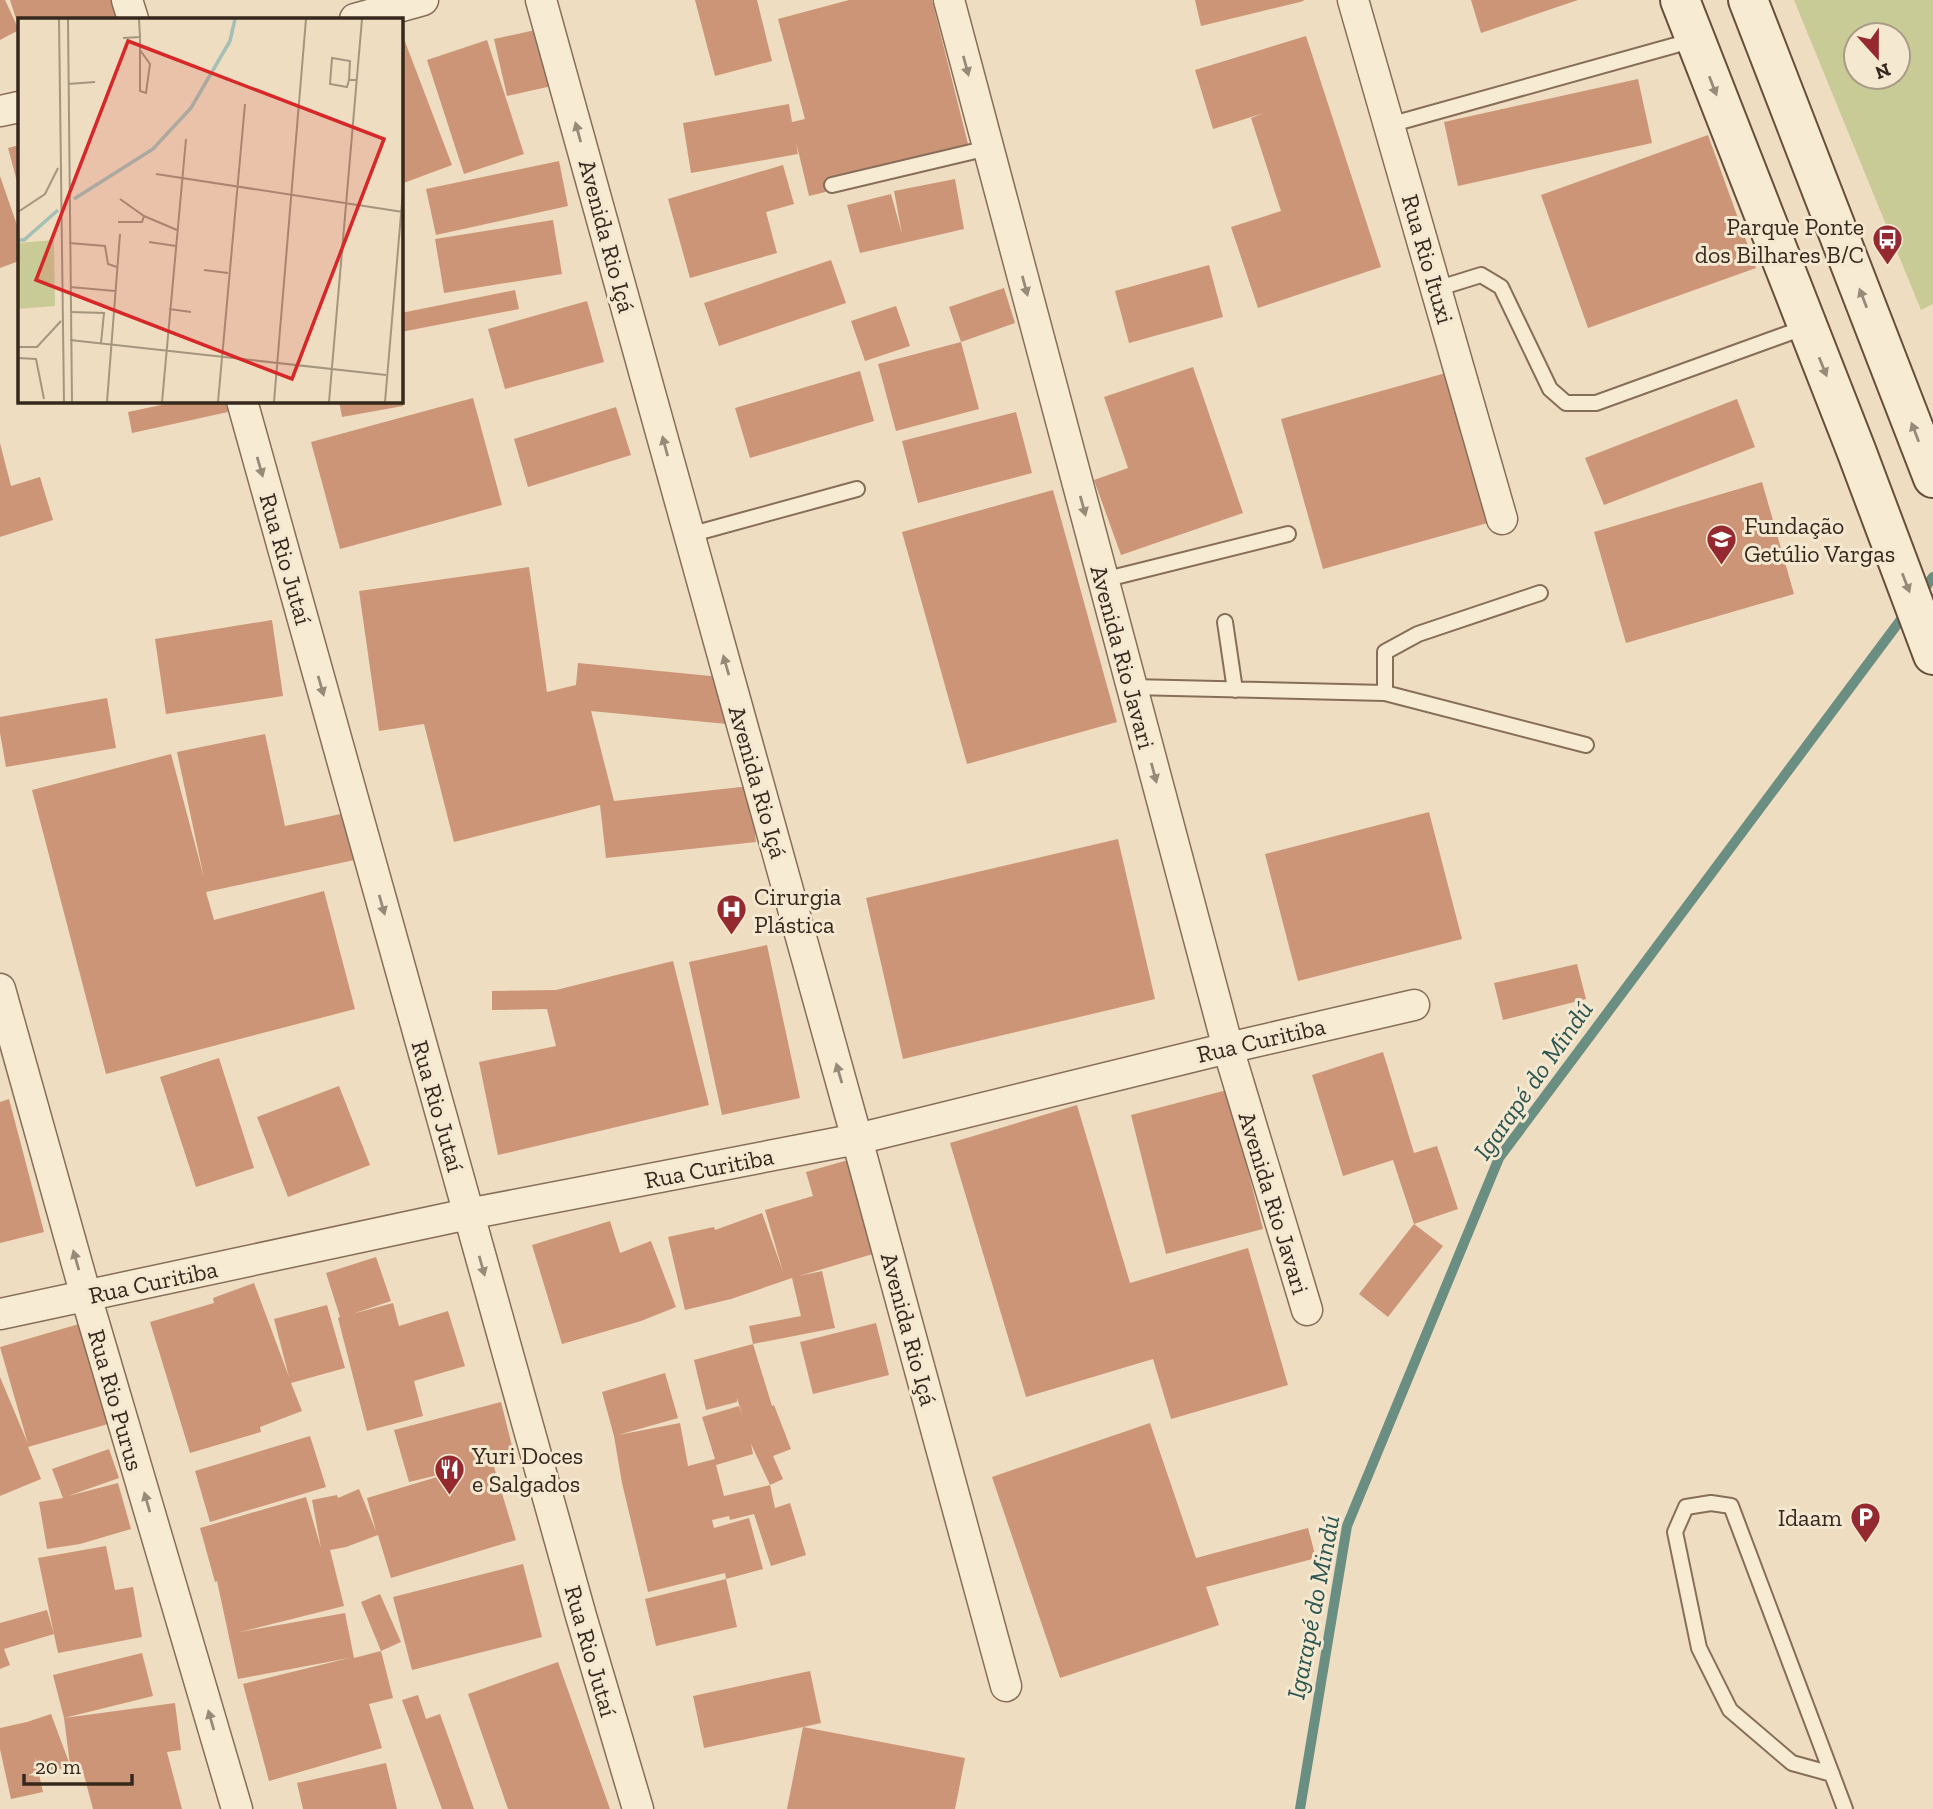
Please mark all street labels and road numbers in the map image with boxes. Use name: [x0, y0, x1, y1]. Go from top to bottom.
street label: Avenida Rio Içá: [573, 156, 641, 316]
street label: Rua Rio Ituxi: [1396, 191, 1460, 327]
street label: Rua Rio Jutaí: [253, 490, 319, 628]
street label: Avenida Rio Javari: [1085, 562, 1162, 752]
street label: Avenida Rio Içá: [722, 702, 794, 862]
street label: Rua Curitiba: [1194, 1011, 1329, 1069]
street label: Rua Rio Jutaí: [405, 1037, 471, 1175]
street label: Avenida Rio Javari: [1232, 1108, 1316, 1298]
street label: Rua Curitiba: [642, 1141, 777, 1195]
street label: Avenida Rio Içá: [875, 1249, 943, 1409]
street label: Rua Curitiba: [86, 1254, 221, 1310]
street label: Rua Rio Purus: [82, 1326, 150, 1474]
street label: Rua Rio Jutaí: [558, 1582, 624, 1720]

